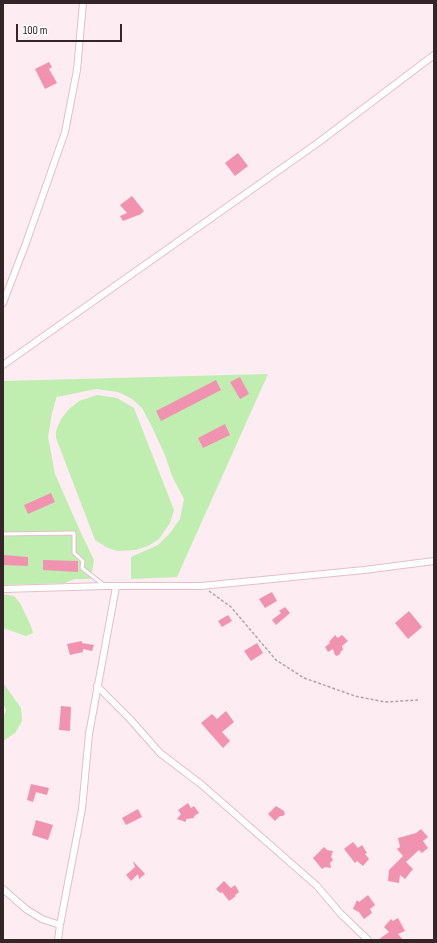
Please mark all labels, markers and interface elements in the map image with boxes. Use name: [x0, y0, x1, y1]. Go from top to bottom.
scale bar: [18, 16, 124, 42]
text: 100 m: [23, 23, 48, 38]

